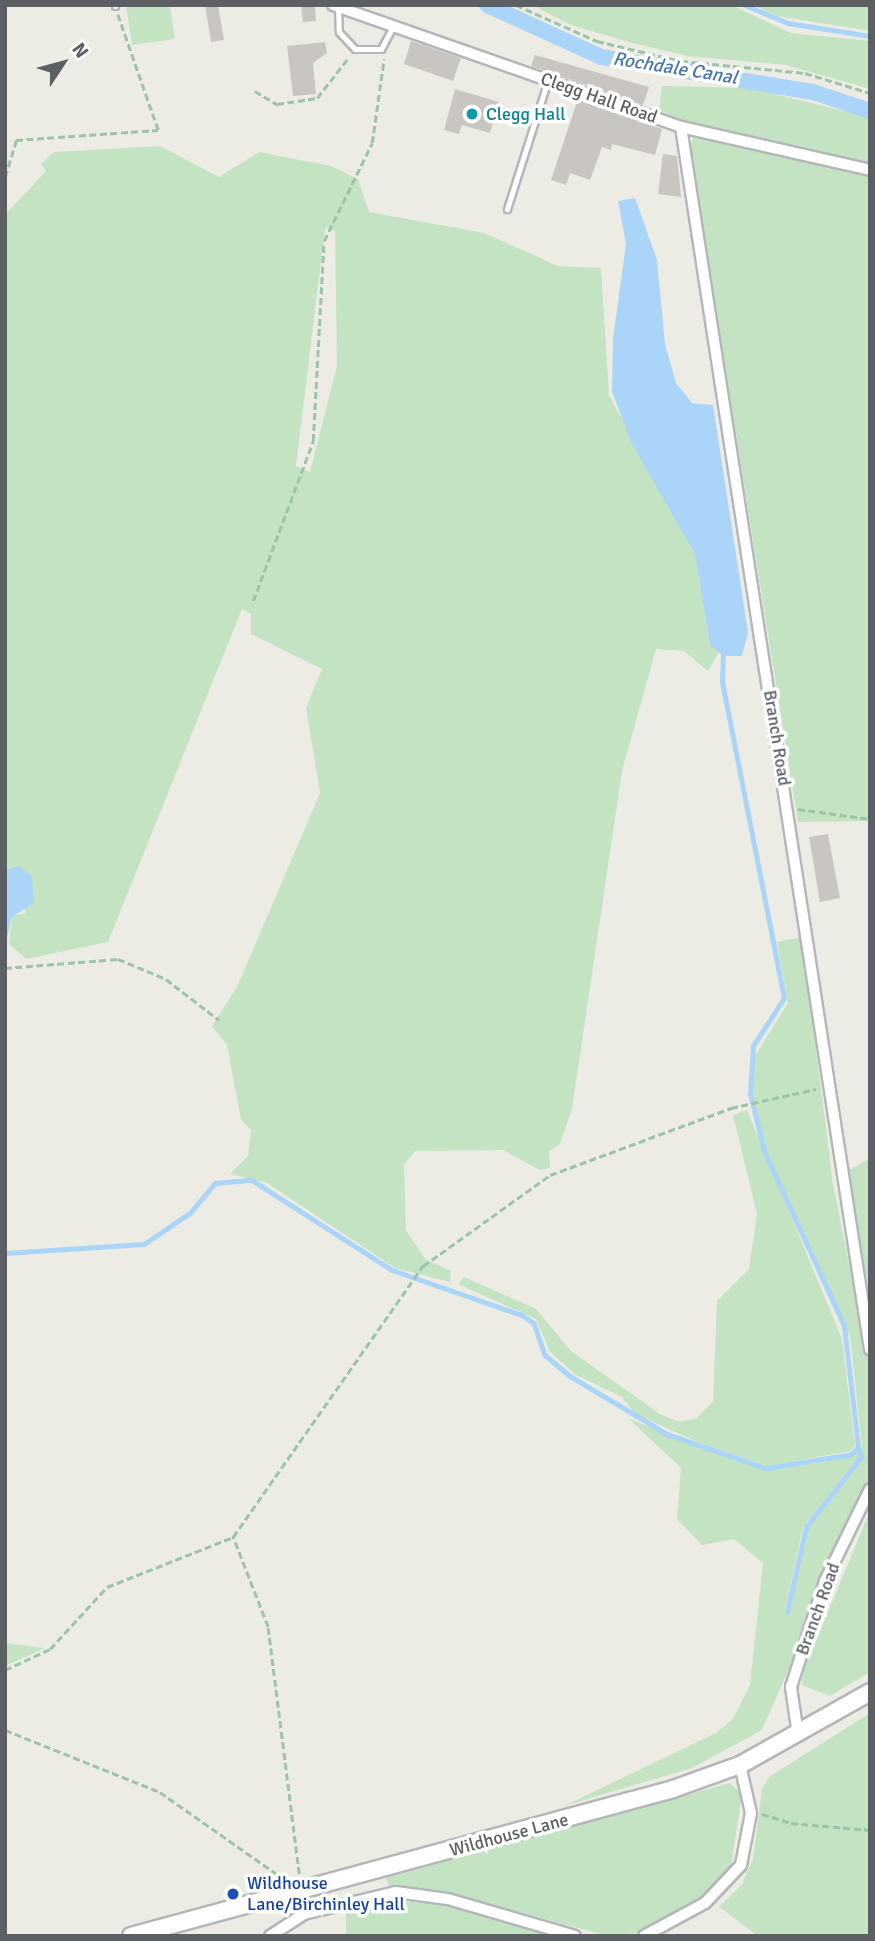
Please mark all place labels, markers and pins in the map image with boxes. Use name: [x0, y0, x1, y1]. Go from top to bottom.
place label: Clegg Hall: [486, 103, 566, 125]
marker: Clegg Hall: [464, 106, 480, 122]
place label: Wildhouse Lane/Birchinley Hall: [247, 1873, 405, 1916]
marker: Wildhouse Lane/Birchinley Hall: [225, 1886, 241, 1902]

